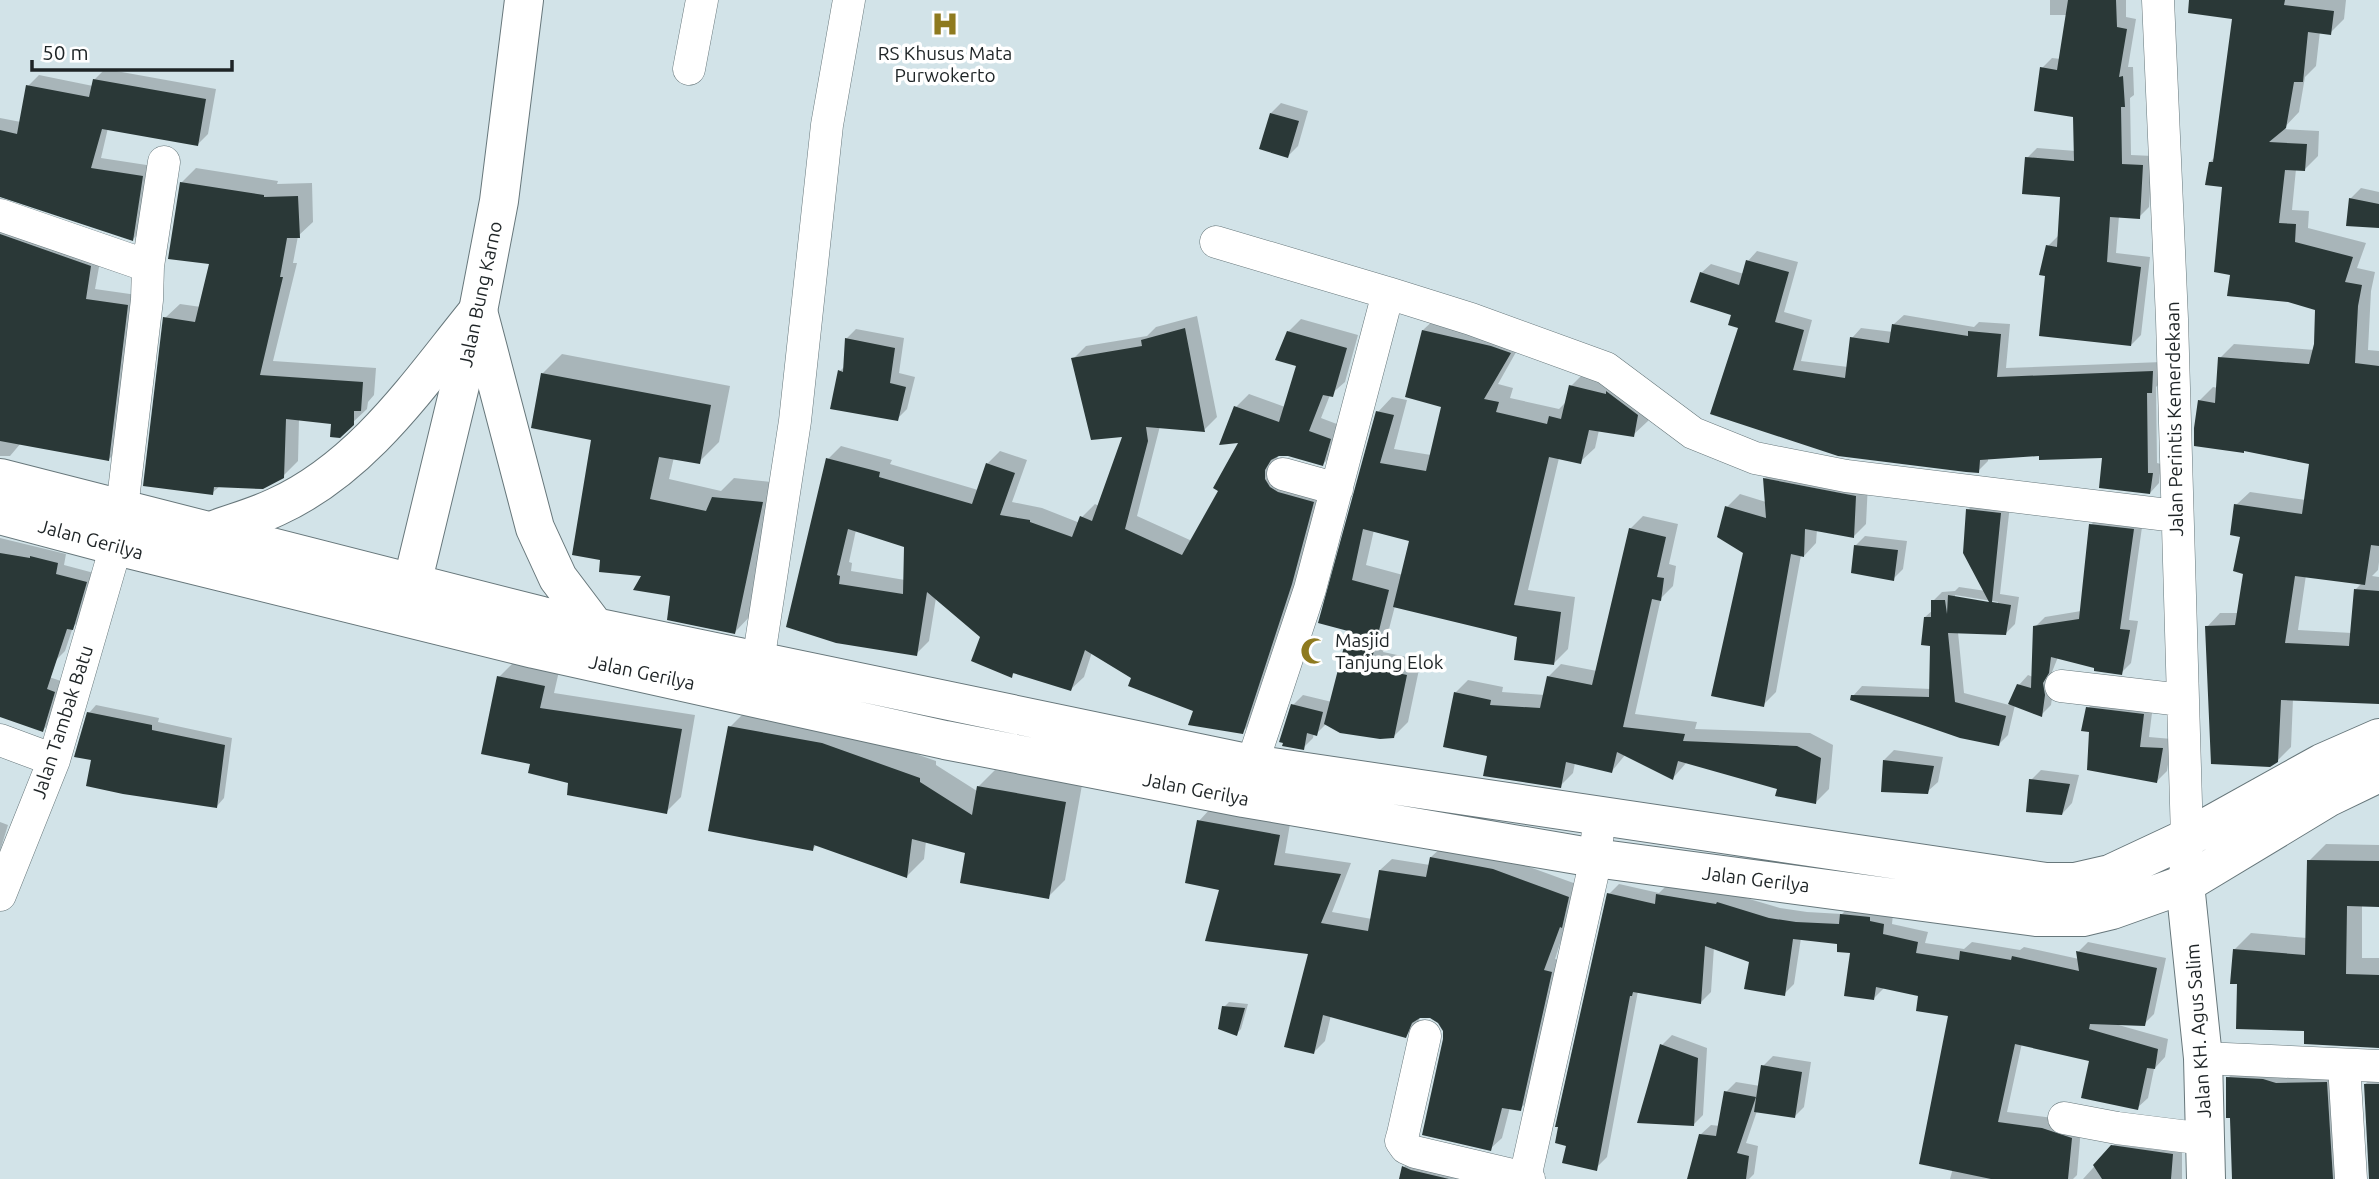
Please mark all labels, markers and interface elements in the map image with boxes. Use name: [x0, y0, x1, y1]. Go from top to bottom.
hospital icon: RS Khusus Mata Purwokerto: [930, 9, 960, 39]
scale bar: [32, 28, 231, 72]
text: 50 m: [42, 40, 89, 64]
place label: RS Khusus Mata Purwokerto: [878, 42, 1012, 86]
street label: Jalan Bung Karno: [454, 219, 506, 369]
street label: Jalan Perintis Kemerdekaan: [2161, 301, 2187, 537]
street label: Jalan Gerilya: [36, 514, 146, 564]
place label: Masjid Tanjung Elok: [1335, 629, 1444, 673]
mosque icon: Masjid Tanjung Elok: [1299, 636, 1329, 666]
street label: Jalan Tambak Batu: [27, 642, 97, 802]
street label: Jalan Gerilya: [587, 650, 697, 694]
street label: Jalan Gerilya: [1141, 768, 1251, 810]
street label: Jalan Gerilya: [1701, 862, 1811, 896]
street label: Jalan KH. Agus Salim: [2181, 943, 2215, 1119]

